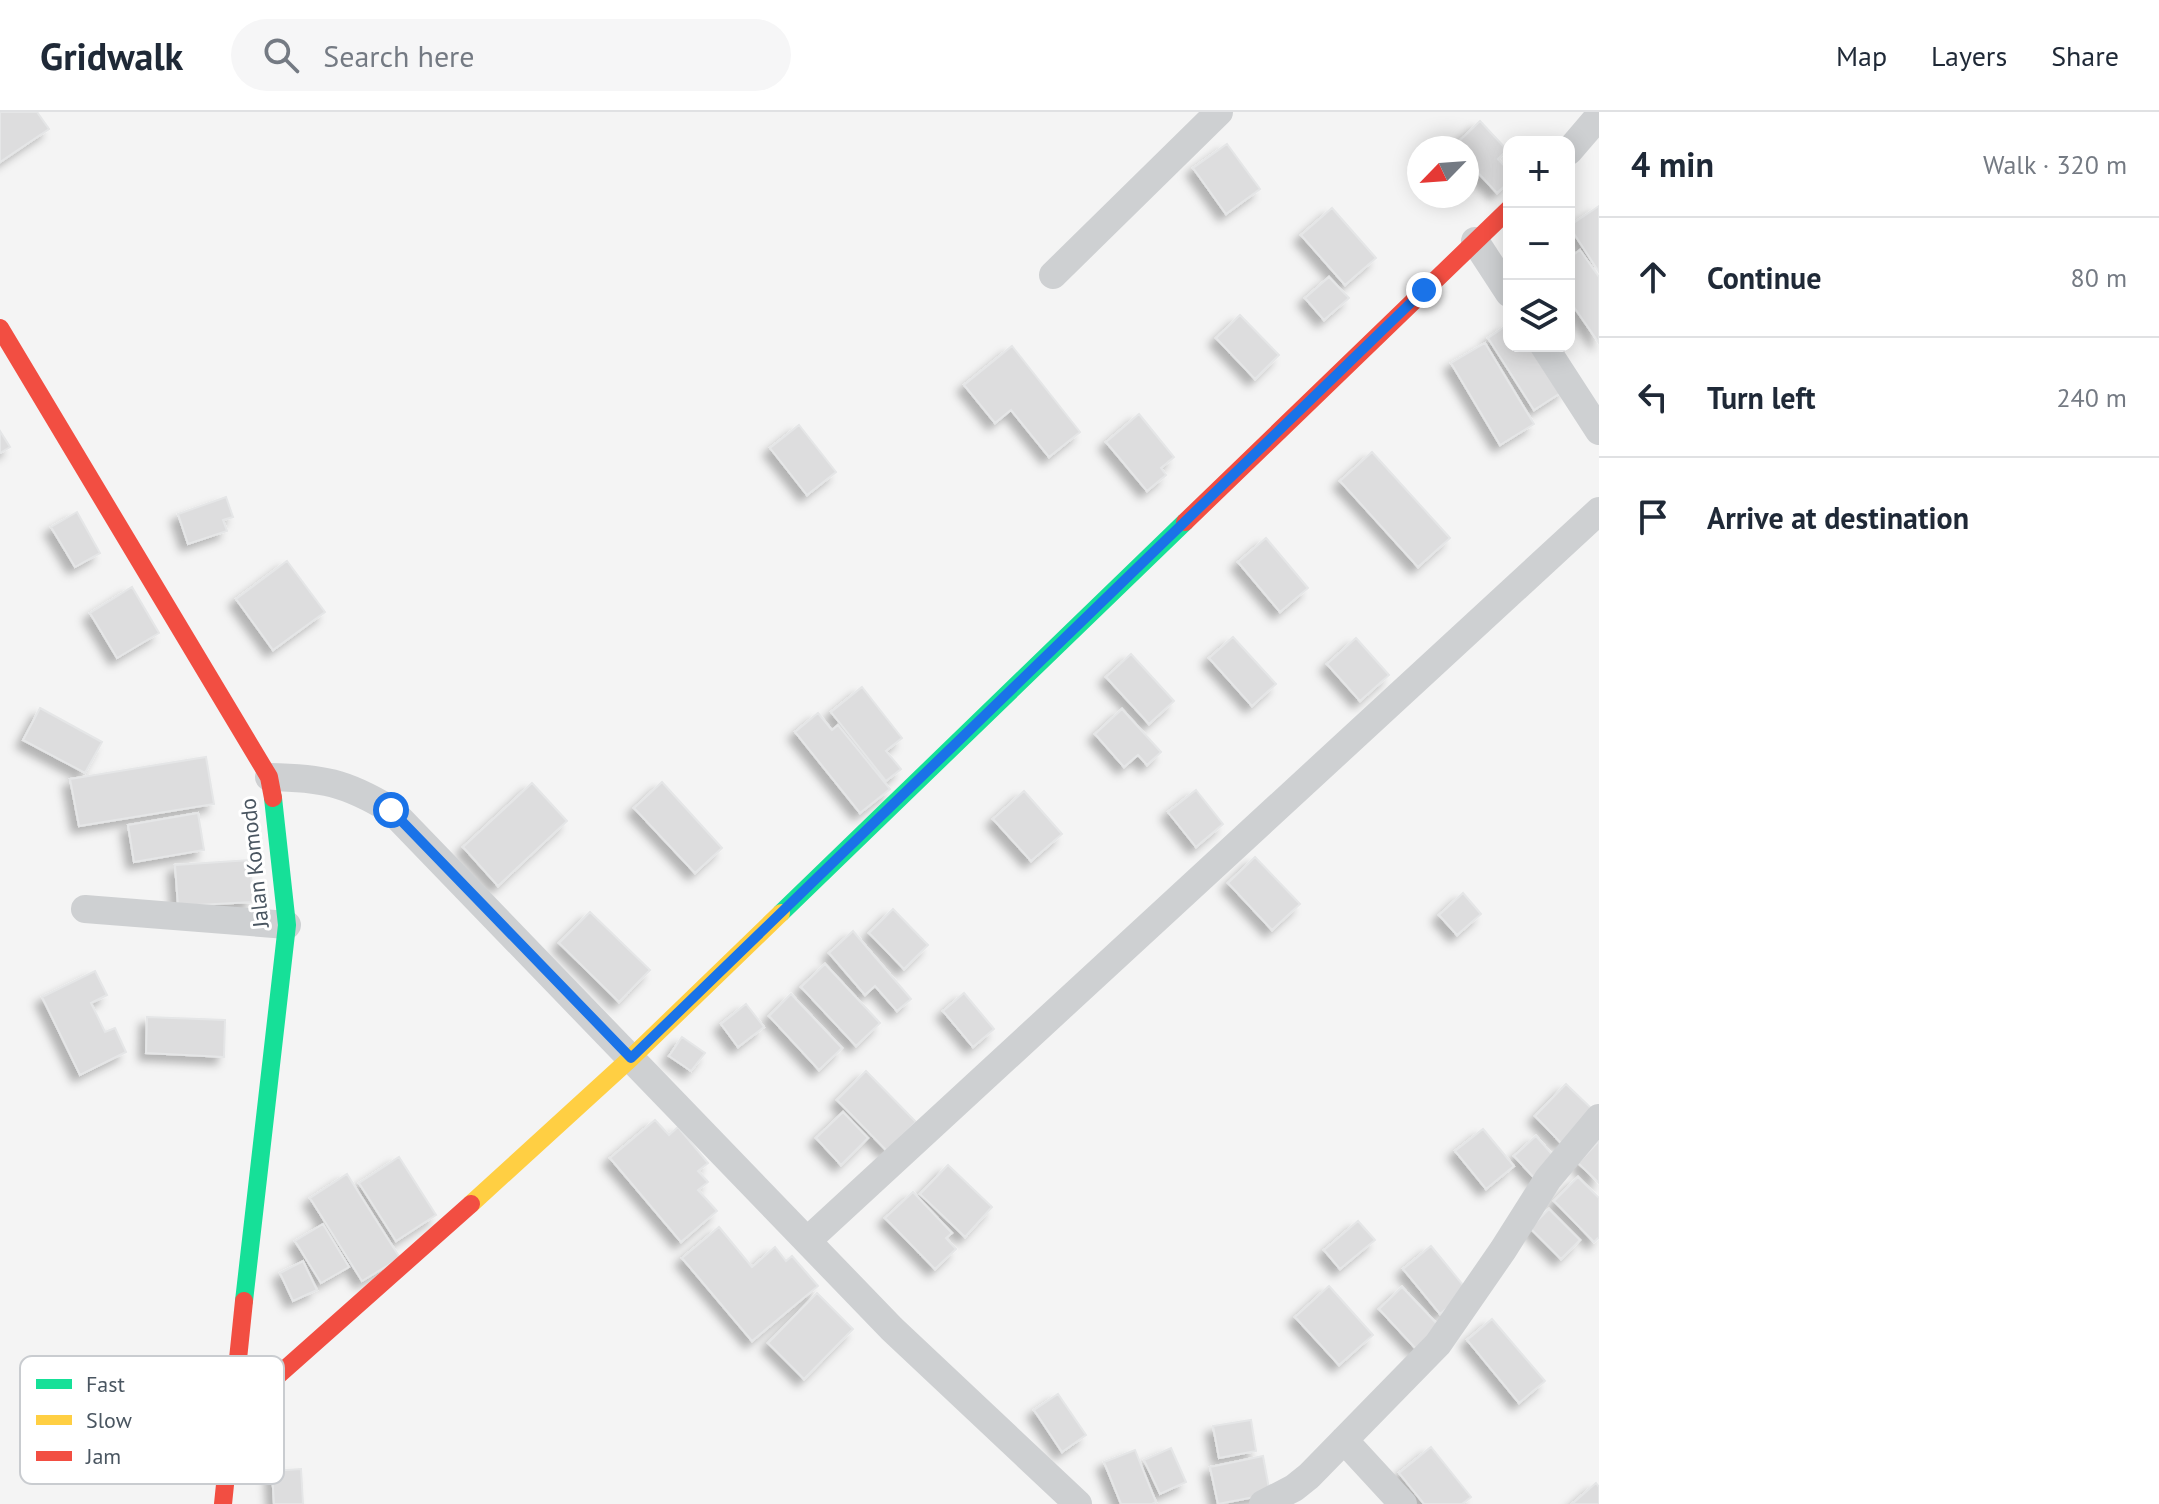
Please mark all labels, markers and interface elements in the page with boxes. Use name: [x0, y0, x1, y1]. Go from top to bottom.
search box: [231, 19, 791, 91]
text: Gridwalk: [40, 31, 183, 80]
icon: search: [259, 33, 303, 77]
text: Search here: [323, 36, 475, 75]
text: Map: [1836, 37, 1887, 74]
text: Layers: [1931, 37, 2007, 74]
text: Share: [2051, 37, 2119, 74]
north arrow: [1407, 136, 1479, 208]
map controls: [1503, 136, 1575, 352]
button: +: [1503, 136, 1575, 208]
text: 4 min: [1631, 142, 1714, 186]
text: Walk · 320 m: [1983, 148, 2127, 181]
button: −: [1503, 208, 1575, 280]
icon: ahead: [1631, 255, 1675, 299]
text: Continue: [1707, 258, 1821, 297]
text: 80 m: [2071, 261, 2127, 294]
route end: [1406, 272, 1442, 308]
button: layers: [1503, 280, 1575, 352]
icon: left: [1631, 375, 1675, 419]
text: Turn left: [1707, 378, 1815, 417]
text: 240 m: [2056, 381, 2127, 414]
icon: arrive: [1631, 495, 1675, 539]
text: Arrive at destination: [1707, 498, 1969, 537]
route start: [373, 792, 409, 828]
street label: Jalan Komodo: [233, 797, 275, 930]
legend: [20, 1356, 284, 1484]
text: Fast: [86, 1370, 126, 1398]
text: Slow: [86, 1406, 132, 1434]
text: Jam: [85, 1442, 121, 1470]

